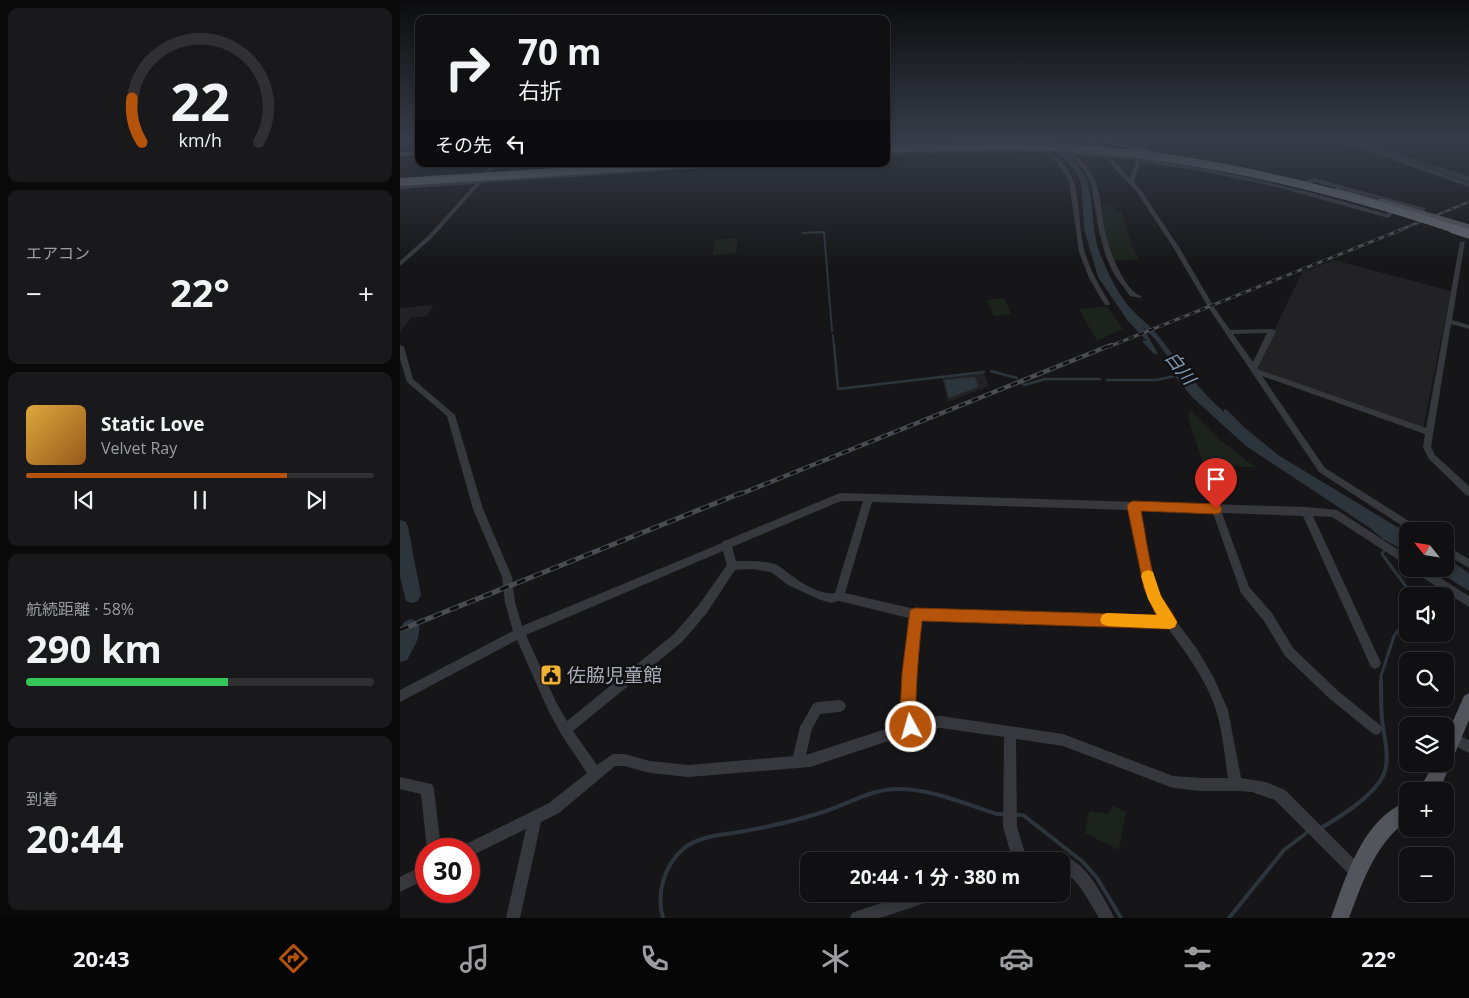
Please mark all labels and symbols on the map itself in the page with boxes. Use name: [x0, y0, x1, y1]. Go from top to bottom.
water label: 白川: [1160, 346, 1203, 391]
pin: [1195, 458, 1237, 509]
north arrow: [1399, 522, 1454, 578]
place label: 佐脇児童館: [567, 662, 662, 688]
public building icon: 佐脇児童館: [539, 663, 563, 687]
position arrow: [884, 700, 936, 752]
speed limit sign: 30: [415, 838, 480, 903]

